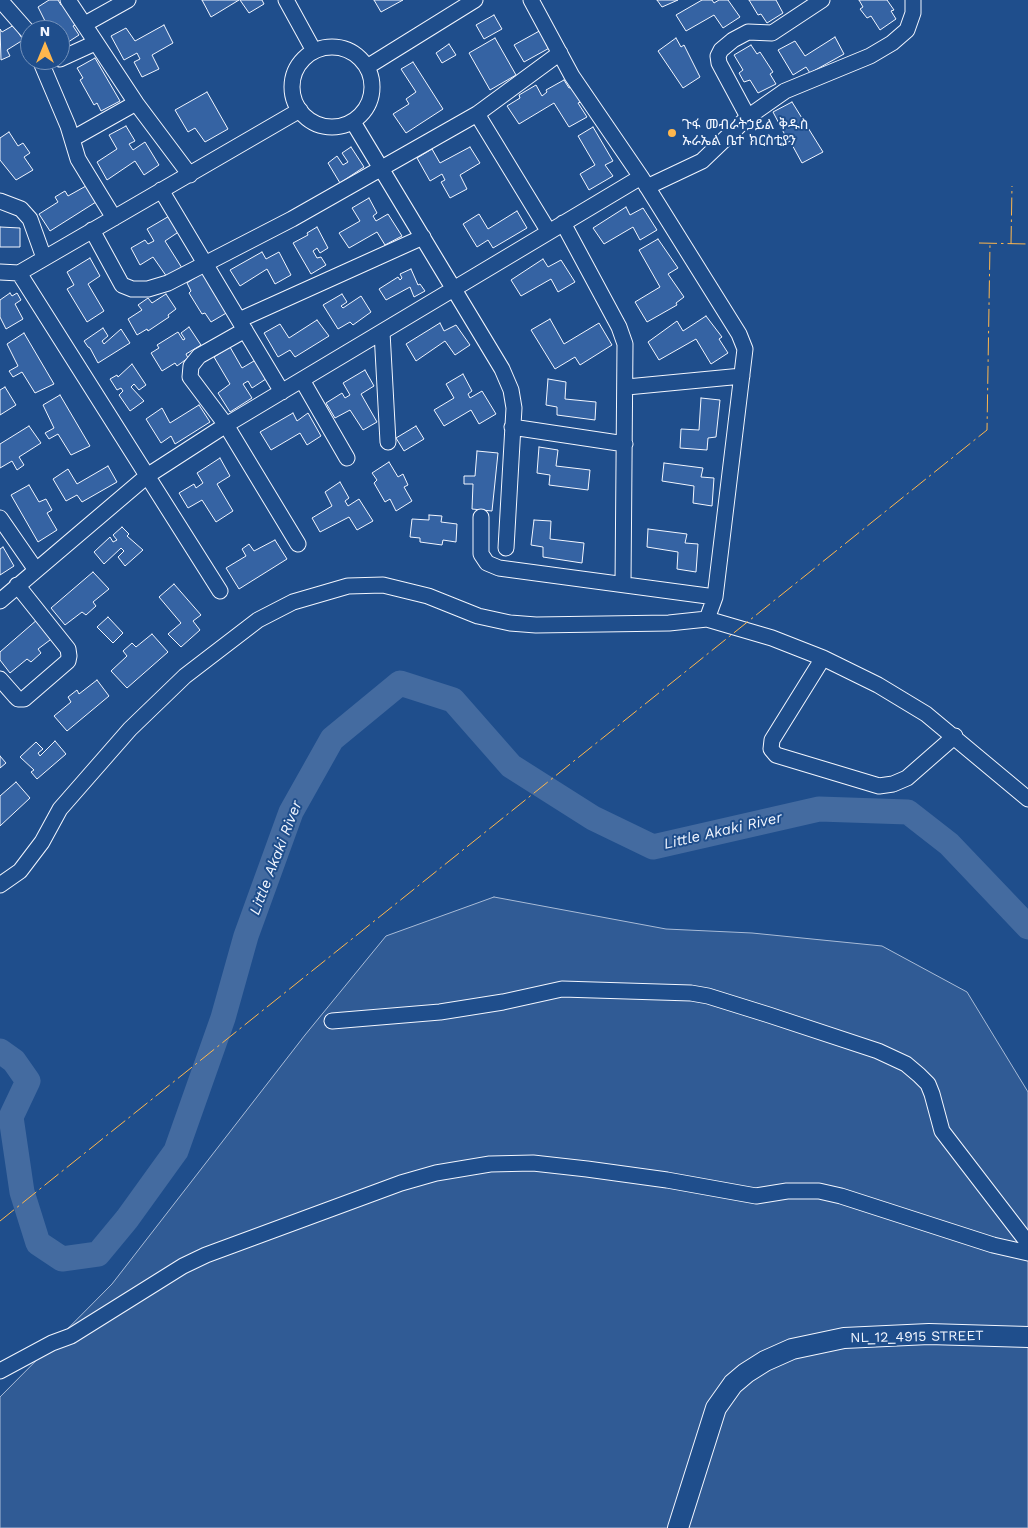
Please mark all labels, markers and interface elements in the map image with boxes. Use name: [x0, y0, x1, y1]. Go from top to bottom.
north arrow: [20, 20, 70, 70]
text: N: [40, 23, 50, 39]
place label: ጉፋ መብራትኃይል ቅዱስ ኡራኤል ቤተ ክርስቲያን: [682, 117, 809, 150]
marker: ጉፋ መብራትኃይል ቅዱስ ኡራኤል ቤተ ክርስቲያን: [666, 127, 678, 139]
water label: Little Akaki River: [246, 798, 306, 918]
water label: Little Akaki River: [662, 809, 784, 853]
street label: NL_12_4915 STREET: [850, 1327, 984, 1347]

